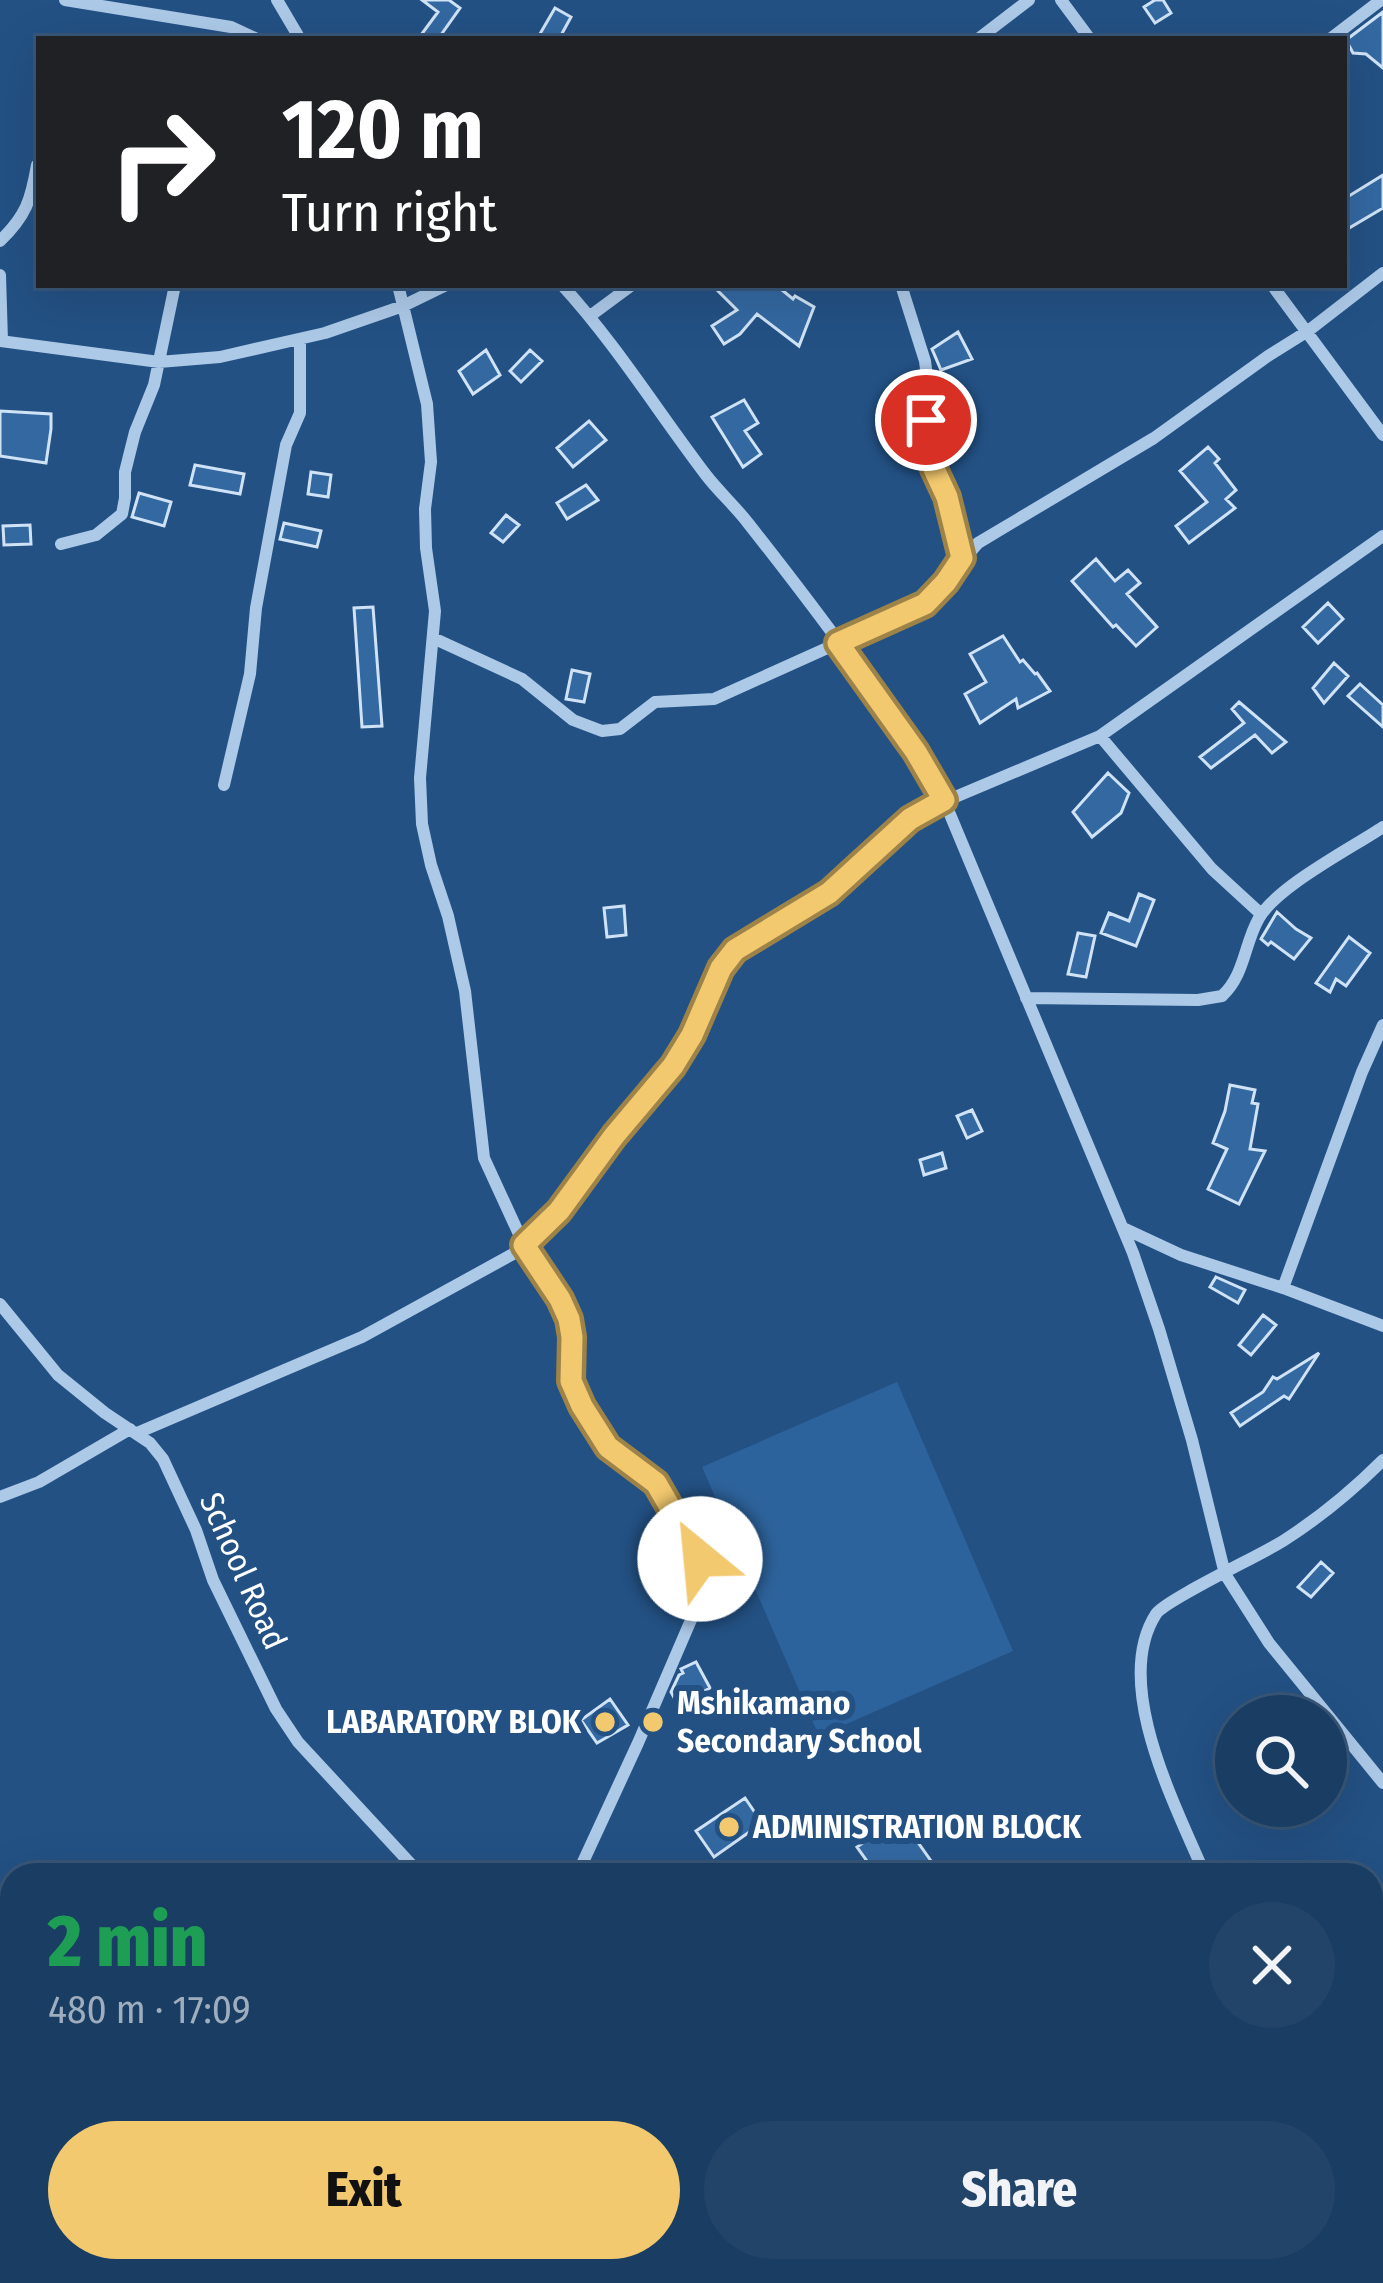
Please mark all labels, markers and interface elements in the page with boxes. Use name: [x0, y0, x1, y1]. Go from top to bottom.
text: 120 m: [282, 79, 484, 180]
icon: right: [84, 84, 240, 240]
text: Turn right: [282, 181, 497, 245]
pin: [875, 369, 977, 471]
icon: arrive: [893, 387, 959, 453]
street label: School Road: [191, 1486, 295, 1656]
position arrow: [637, 1496, 763, 1622]
place label: Mshikamano Secondary School: [677, 1683, 923, 1761]
map controls: [1215, 1695, 1347, 1827]
button: search: [1215, 1695, 1347, 1827]
place label: LABARATORY BLOK: [326, 1702, 582, 1742]
marker: LABARATORY BLOK: [592, 1709, 618, 1735]
marker: Mshikamano Secondary School: [640, 1709, 666, 1735]
place label: ADMINISTRATION BLOCK: [752, 1807, 1082, 1847]
marker: ADMINISTRATION BLOCK: [716, 1814, 742, 1840]
text: 2 min: [48, 1899, 207, 1985]
button: close: [1209, 1902, 1335, 2028]
text: 480 m · 17:09: [48, 1987, 251, 2033]
button: Exit: [48, 2121, 680, 2259]
button: Share: [704, 2121, 1335, 2259]

